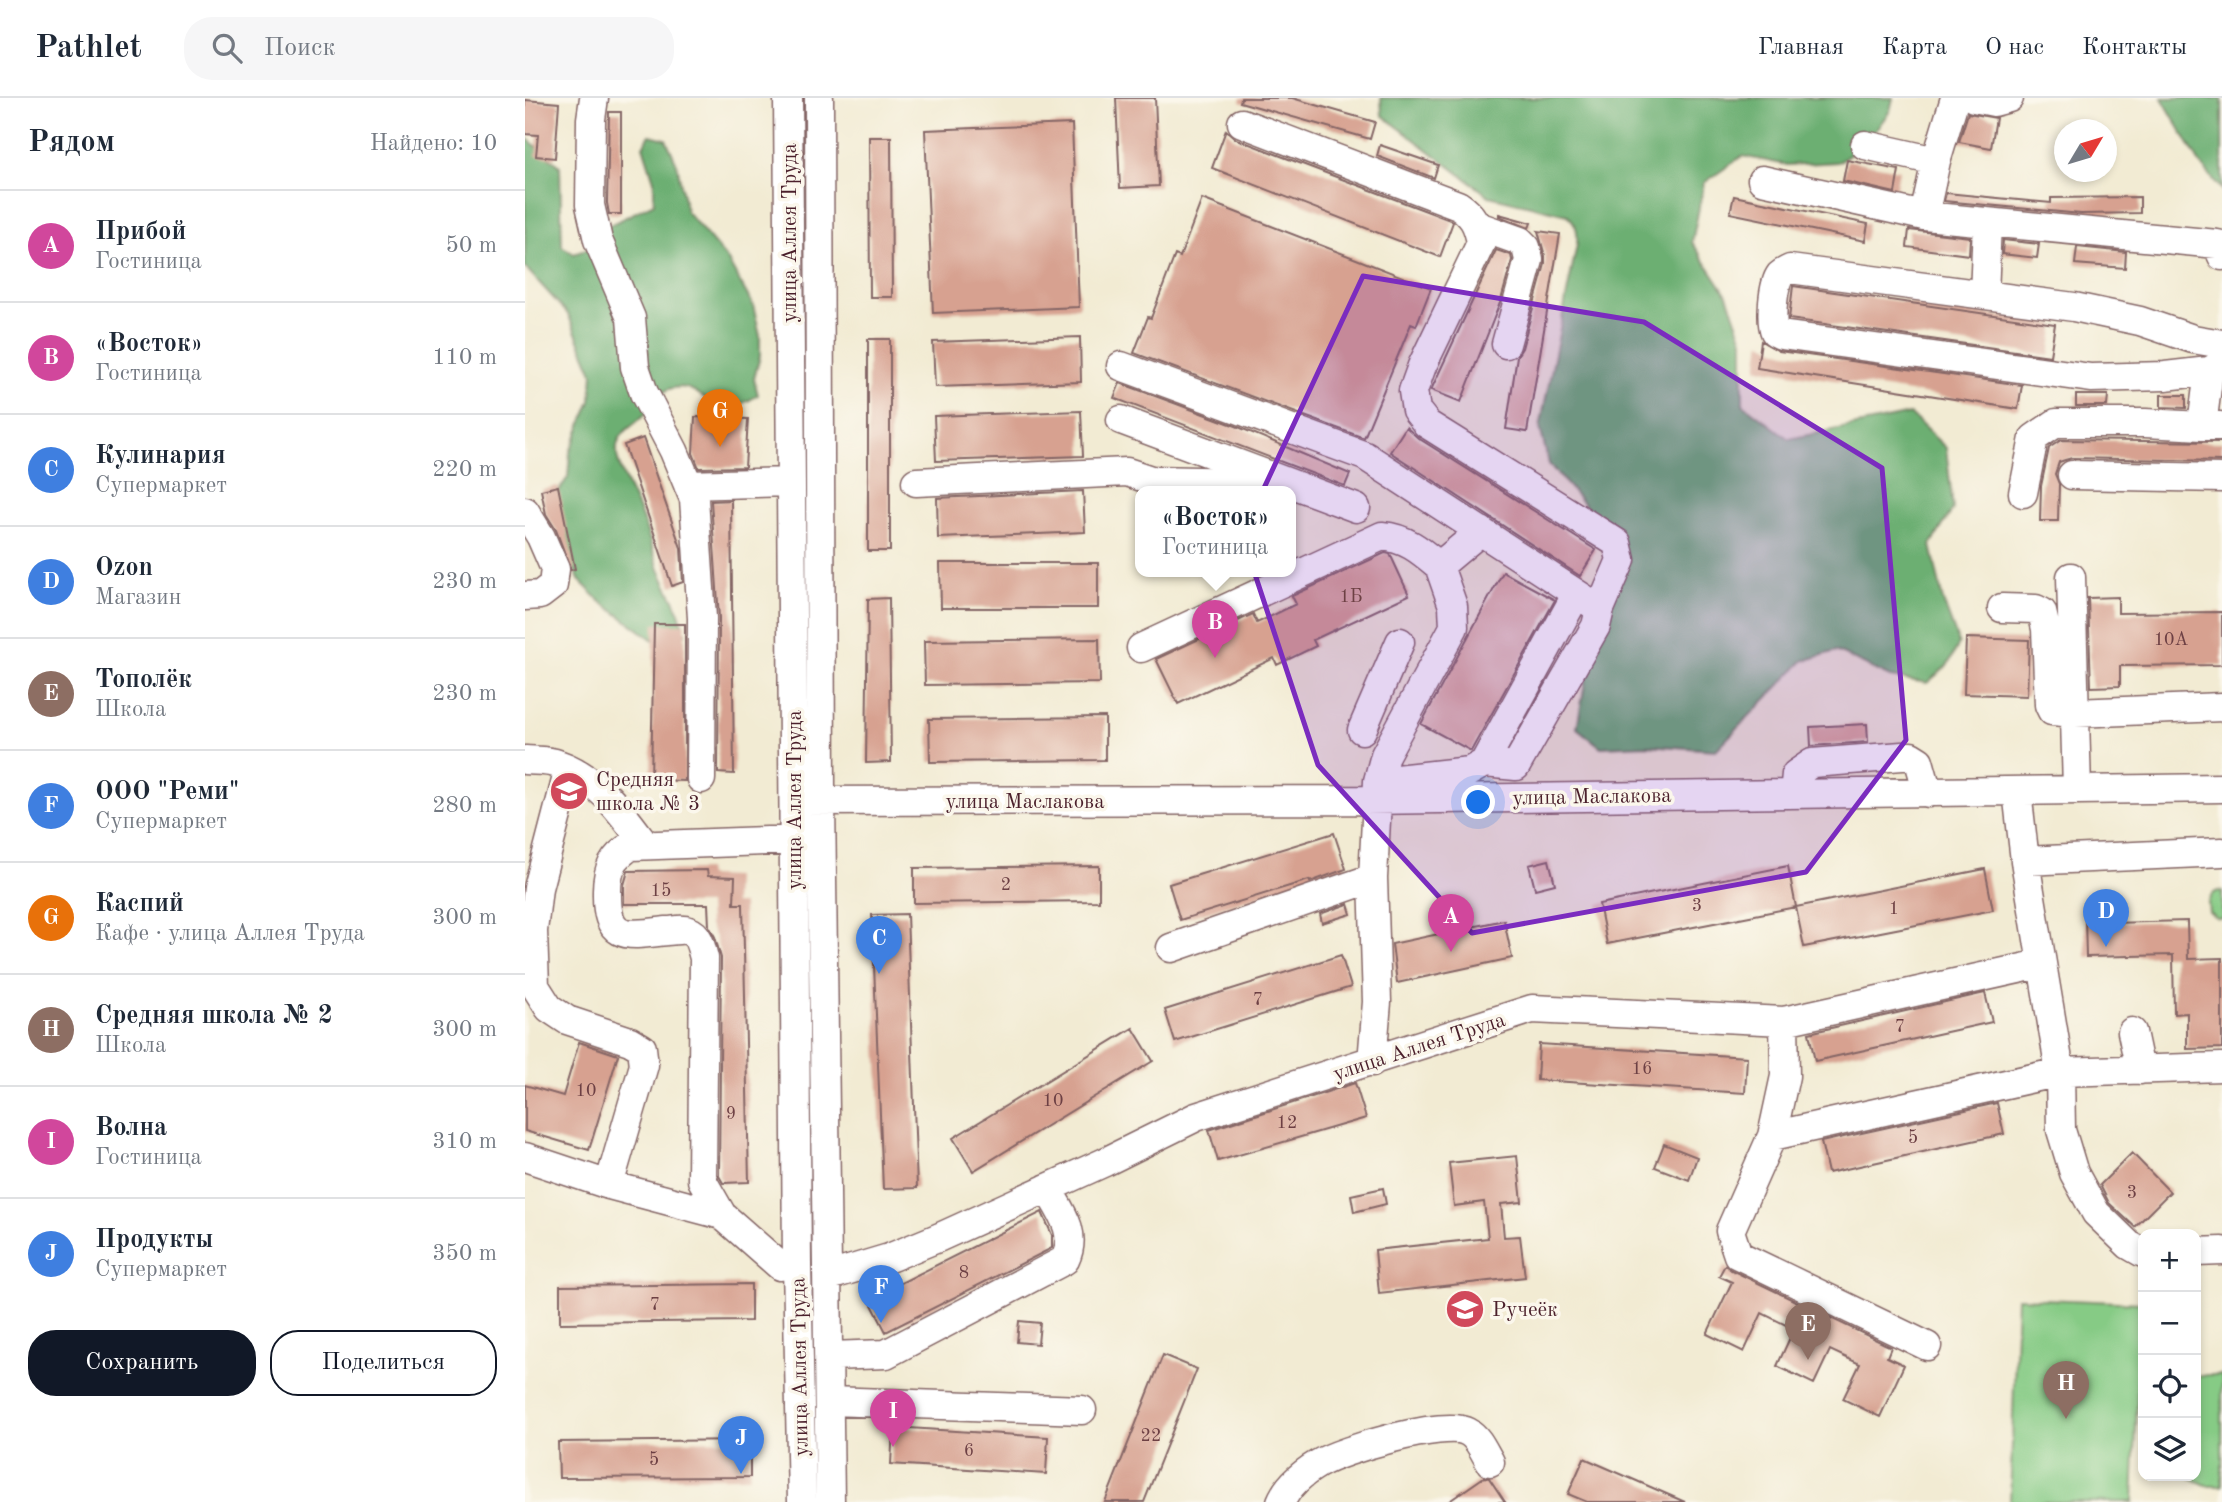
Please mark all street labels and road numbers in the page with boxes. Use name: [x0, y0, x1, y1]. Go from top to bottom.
street label: улица Аллея Труда: [780, 143, 801, 323]
street label: улица Аллея Труда: [785, 710, 806, 890]
street label: улица Маслакова: [1512, 786, 1672, 809]
street label: улица Маслакова: [945, 792, 1105, 813]
street label: улица Аллея Труда: [1331, 1010, 1508, 1085]
street label: улица Аллея Труда: [788, 1277, 813, 1457]

